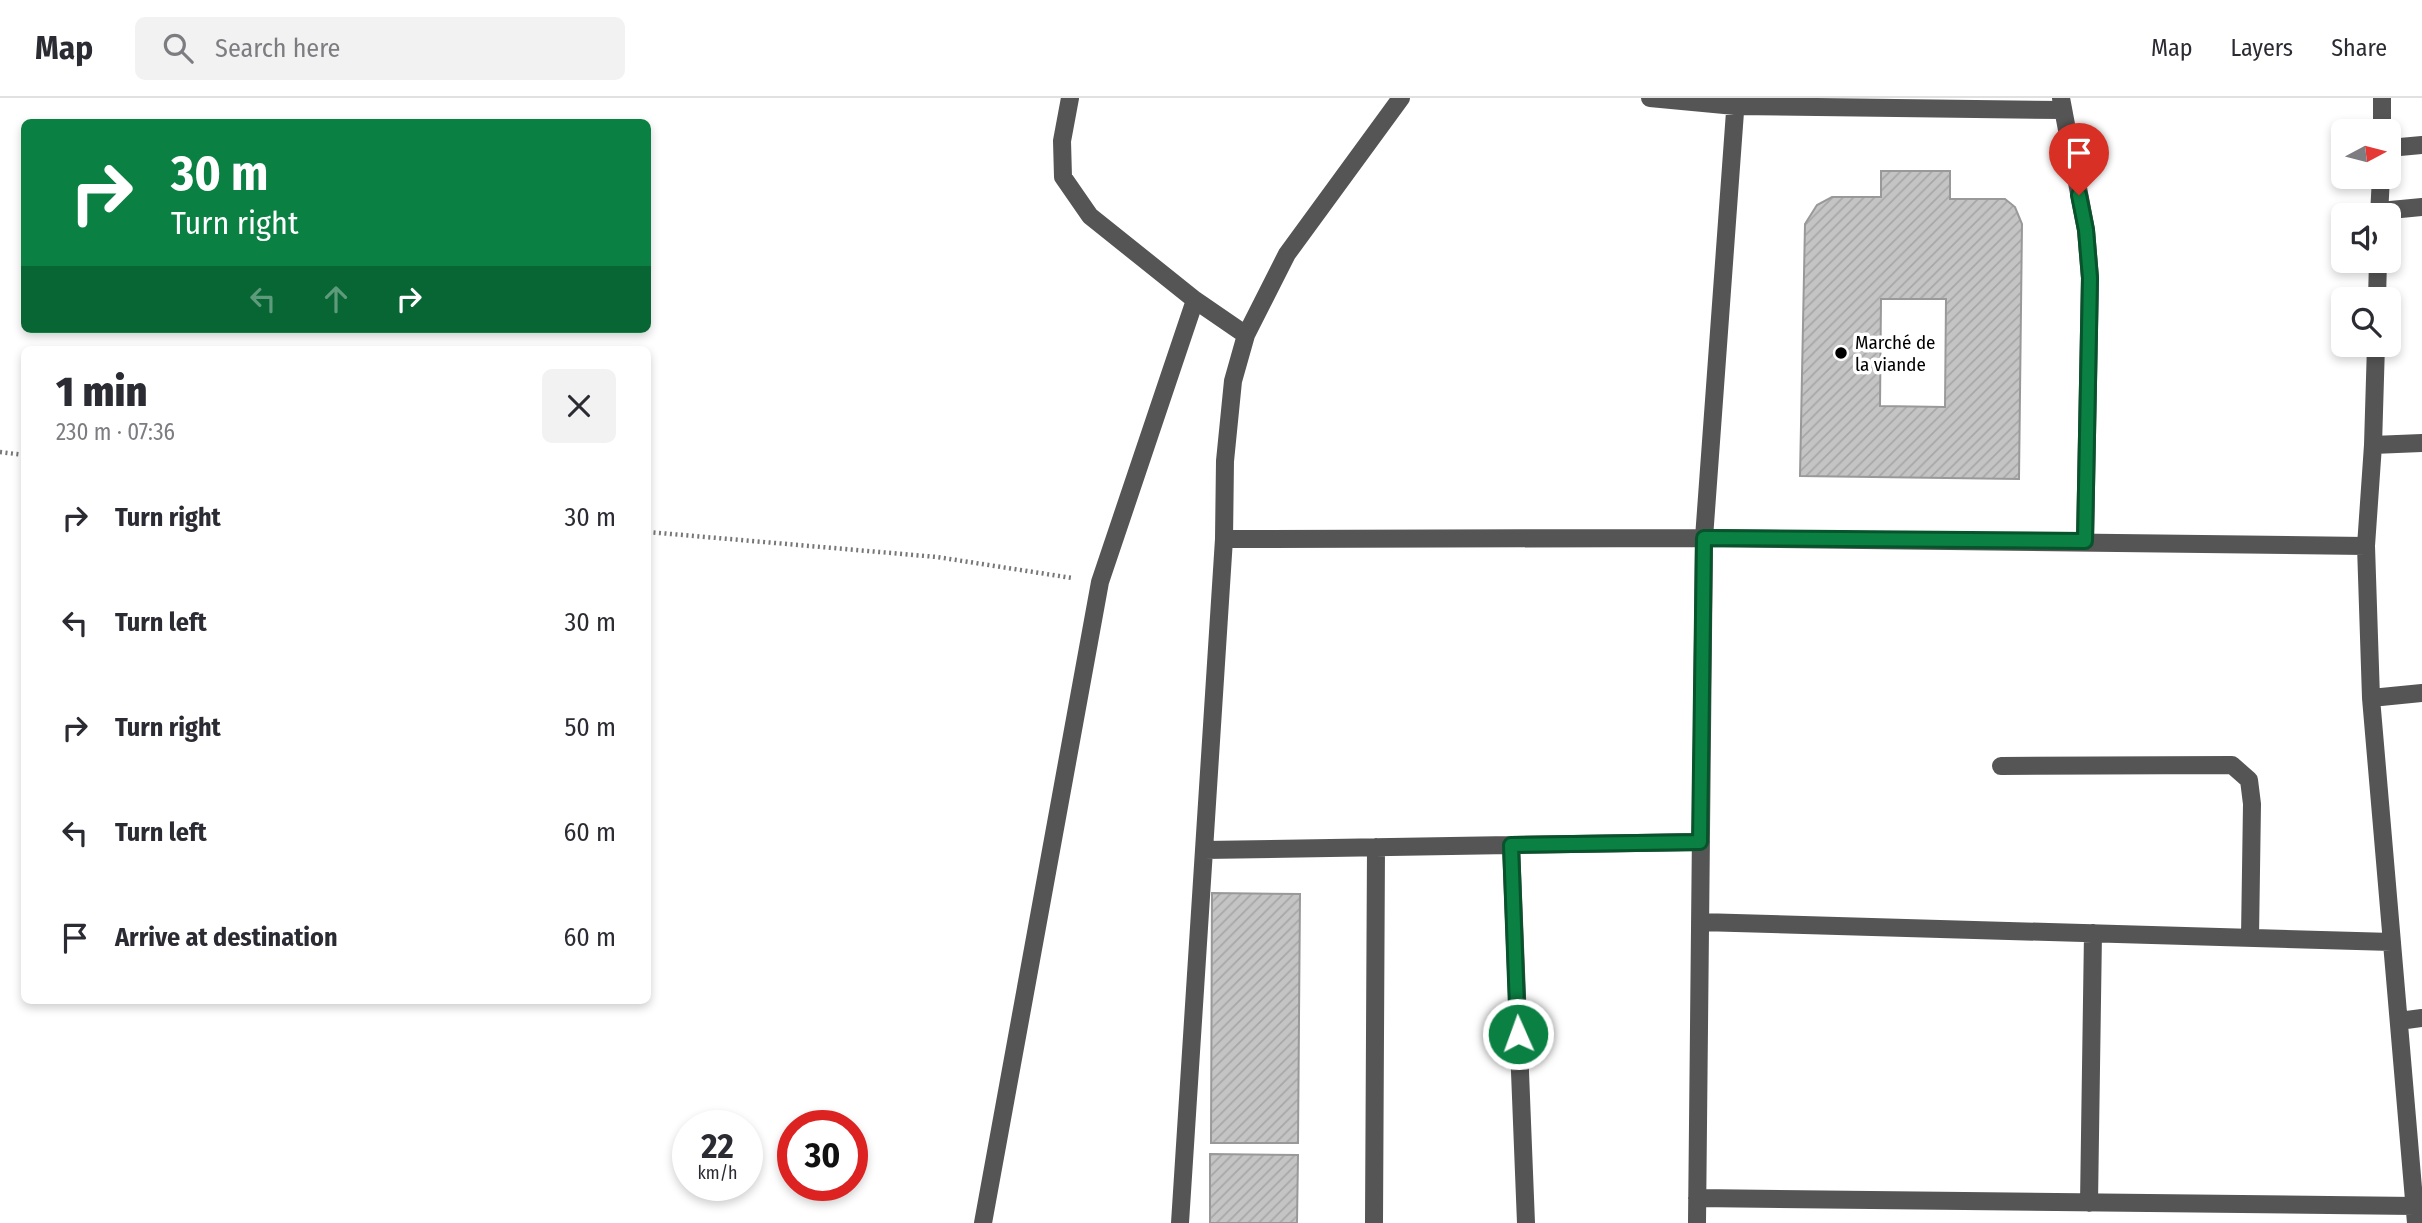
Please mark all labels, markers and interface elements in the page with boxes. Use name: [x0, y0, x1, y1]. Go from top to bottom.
search box: [135, 17, 625, 80]
text: Map: [35, 28, 93, 68]
icon: search: [159, 29, 197, 67]
text: Search here: [215, 33, 340, 64]
text: Map: [2151, 34, 2193, 62]
text: Layers: [2231, 34, 2293, 62]
text: Share: [2331, 34, 2387, 62]
north arrow: [2331, 119, 2401, 189]
map controls: [2331, 119, 2401, 357]
pin: [2049, 123, 2109, 195]
icon: arrive: [2060, 134, 2098, 172]
text: 30 m: [171, 144, 269, 203]
icon: right: [56, 147, 147, 238]
button: sound: [2331, 203, 2401, 273]
text: Turn right: [171, 204, 298, 242]
icon: left: [244, 280, 282, 318]
icon: ahead: [317, 280, 355, 318]
icon: right: [390, 280, 428, 318]
button: search: [2331, 287, 2401, 357]
place label: Marché de la viande: [1855, 331, 1935, 376]
marker: Marché de la viande: [1833, 345, 1849, 361]
text: 1 min: [56, 367, 147, 417]
button: close: [542, 369, 616, 443]
text: 230 m · 07:36: [56, 418, 175, 446]
icon: right: [56, 499, 94, 537]
text: Turn right: [115, 502, 221, 533]
text: 30 m: [565, 502, 616, 533]
icon: left: [56, 604, 94, 642]
text: Turn left: [115, 607, 207, 638]
text: 30 m: [565, 607, 616, 638]
icon: right: [56, 709, 94, 747]
text: Turn right: [115, 712, 221, 743]
text: 50 m: [564, 712, 616, 743]
icon: left: [56, 814, 94, 852]
text: Turn left: [115, 817, 207, 848]
text: 60 m: [563, 817, 616, 848]
icon: arrive: [56, 919, 94, 957]
text: Arrive at destination: [115, 922, 338, 953]
text: 60 m: [563, 922, 616, 953]
position arrow: [1481, 997, 1555, 1071]
speed limit sign: 30: [777, 1110, 868, 1201]
text: 22: [701, 1125, 734, 1167]
text: km/h: [697, 1162, 738, 1184]

